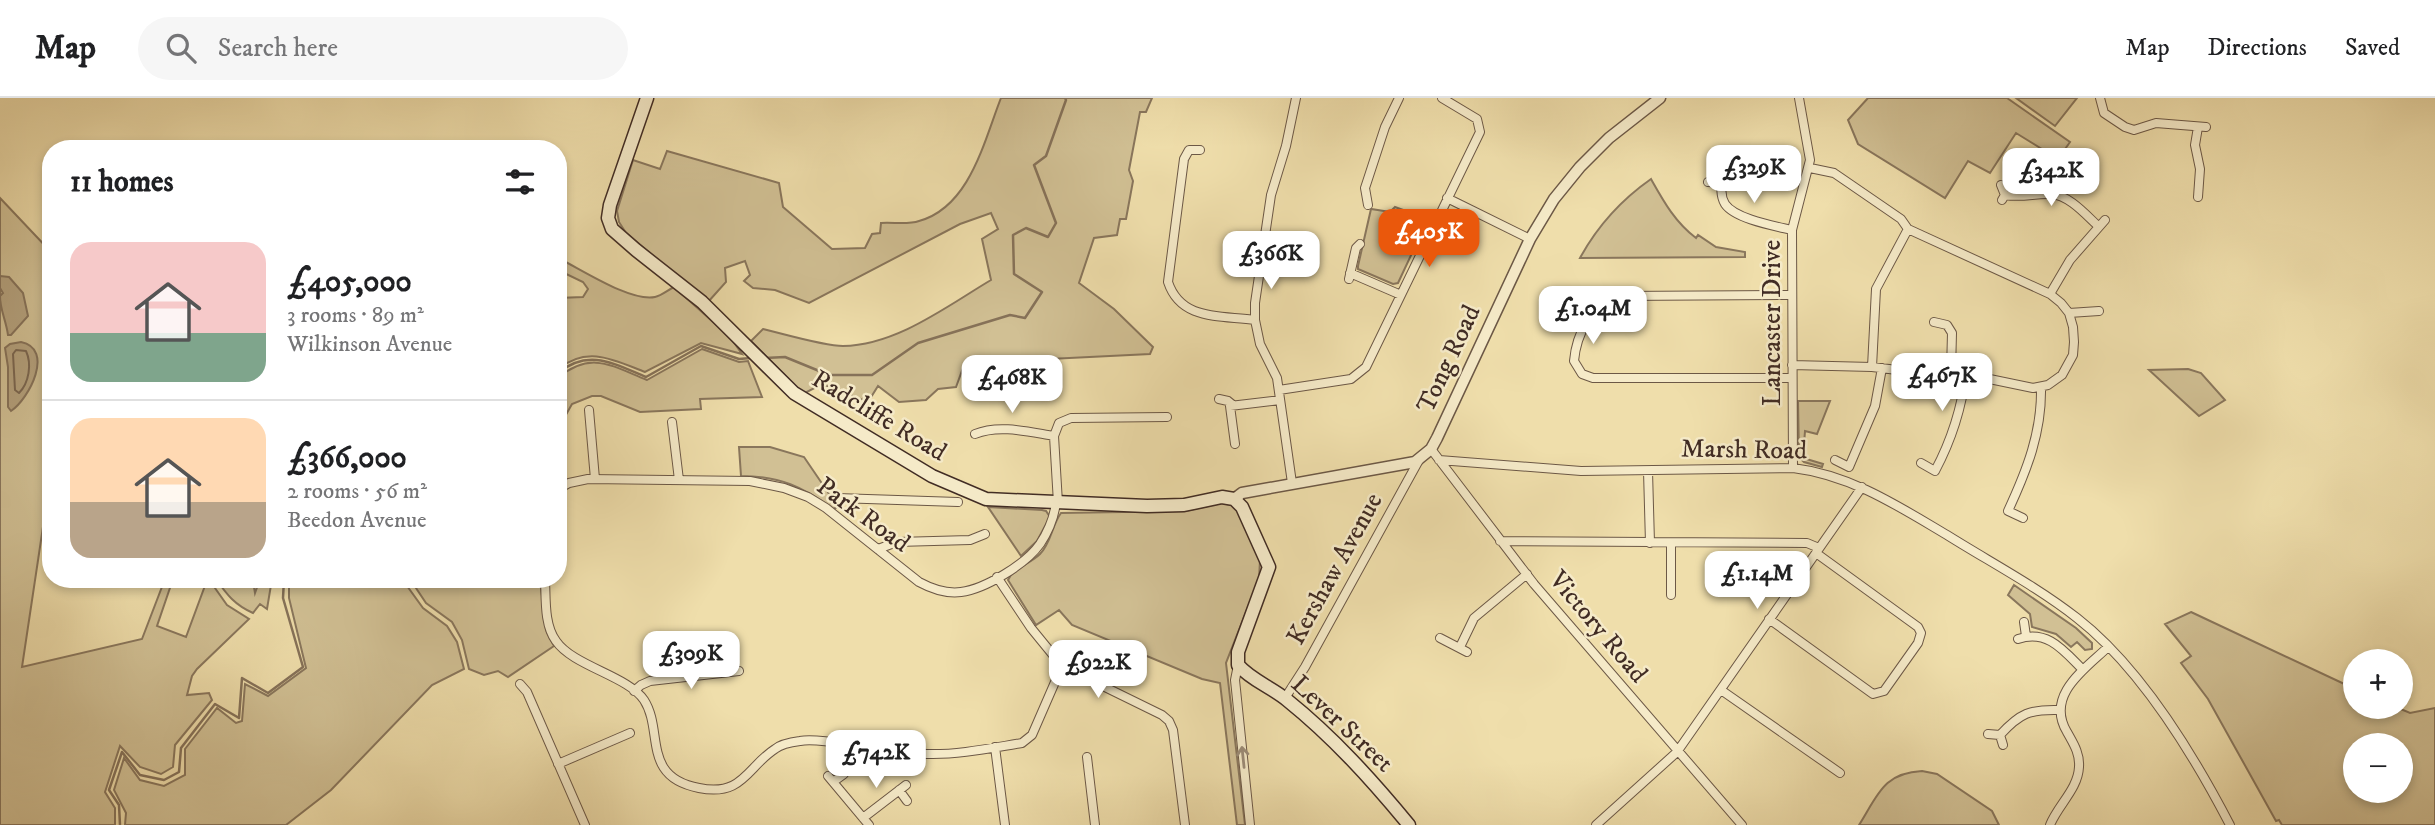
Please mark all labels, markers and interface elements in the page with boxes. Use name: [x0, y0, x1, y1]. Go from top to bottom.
search box: [138, 17, 628, 80]
text: Map: [35, 28, 96, 69]
icon: search: [162, 29, 200, 67]
text: Search here: [218, 32, 338, 65]
text: Map: [2125, 33, 2170, 63]
text: Directions: [2208, 33, 2307, 63]
text: Saved: [2345, 33, 2400, 63]
pin: £329K: [1705, 146, 1803, 205]
pin: £342K: [2002, 148, 2100, 208]
text: £329K: [1722, 153, 1786, 182]
text: £342K: [2018, 156, 2084, 185]
icon: filters: [501, 163, 539, 201]
text: 11 homes: [70, 164, 174, 201]
pin: £405K: [1380, 209, 1478, 269]
text: £405K: [1394, 217, 1464, 246]
pin: £366K: [1222, 232, 1320, 291]
text: £366K: [1239, 239, 1303, 268]
street label: Lancaster Drive: [1756, 240, 1789, 406]
text: £405,000: [287, 264, 412, 301]
icon: home: [126, 270, 210, 354]
pin: £1.04M: [1536, 286, 1650, 346]
text: £1.04M: [1555, 294, 1631, 323]
street label: Tong Road: [1410, 300, 1488, 418]
text: 3 rooms · 89 m²: [287, 301, 424, 330]
text: Wilkinson Avenue: [287, 330, 452, 359]
pin: £467K: [1893, 354, 1991, 413]
pin: £468K: [963, 356, 1061, 415]
text: £467K: [1907, 361, 1977, 390]
street label: Radcliffe Road: [805, 363, 953, 469]
text: £468K: [978, 363, 1046, 392]
street label: Marsh Road: [1681, 432, 1807, 468]
text: £366,000: [287, 440, 407, 477]
icon: home: [126, 446, 210, 530]
street label: Park Road: [810, 470, 916, 560]
text: 2 rooms · 56 m²: [287, 477, 427, 506]
street label: Kershaw Avenue: [1280, 487, 1390, 651]
text: Beedon Avenue: [287, 506, 427, 535]
pin: £1.14M: [1700, 552, 1814, 611]
text: £1.14M: [1721, 559, 1793, 588]
street label: Victory Road: [1541, 563, 1655, 690]
pin: £309K: [642, 632, 740, 691]
text: £309K: [659, 639, 723, 668]
pin: £922K: [1049, 640, 1147, 700]
text: £922K: [1065, 648, 1131, 677]
map controls: [2343, 649, 2413, 803]
button: +: [2343, 649, 2413, 719]
street label: Lever Street: [1284, 668, 1400, 780]
pin: £742K: [827, 730, 925, 790]
button: −: [2343, 733, 2413, 803]
text: £742K: [842, 738, 910, 767]
one-way arrow: [1236, 746, 1249, 769]

